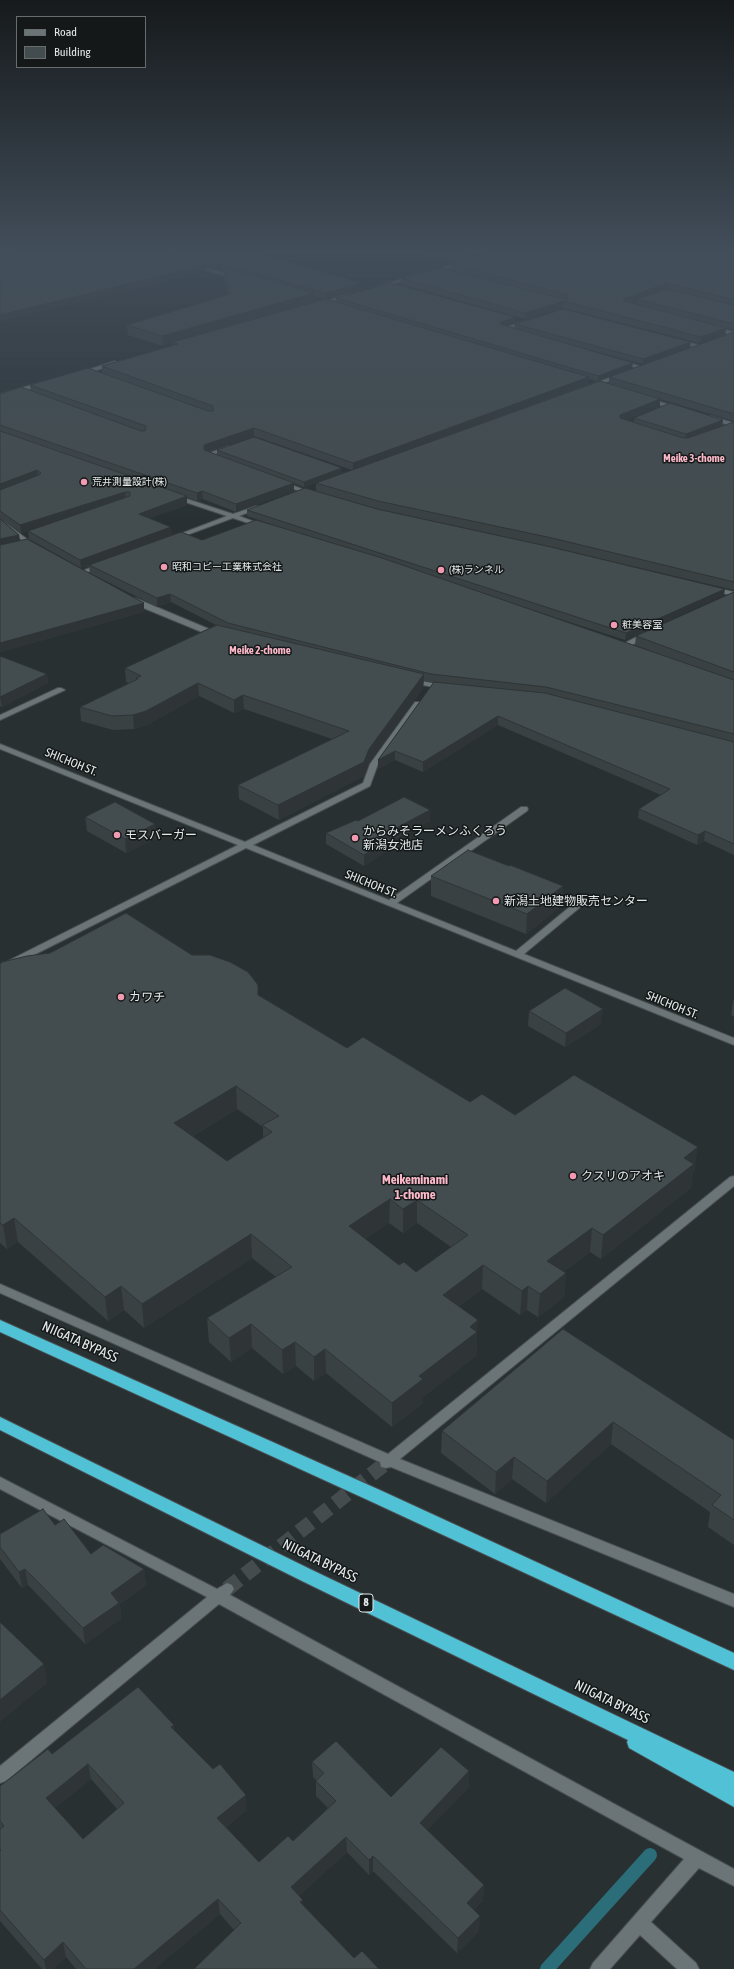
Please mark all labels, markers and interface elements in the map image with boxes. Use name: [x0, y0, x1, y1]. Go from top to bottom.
legend: [16, 16, 146, 68]
text: Road: [54, 25, 77, 39]
text: Building: [54, 45, 91, 59]
district label: Meike 3-chome: [663, 452, 725, 466]
place label: 荒井測量設計(株): [92, 476, 167, 488]
marker: 荒井測量設計(株): [79, 477, 89, 487]
place label: 昭和コピー工業株式会社: [172, 561, 282, 573]
marker: 昭和コピー工業株式会社: [159, 562, 169, 572]
place label: (株)ランネル: [449, 564, 504, 576]
marker: (株)ランネル: [436, 565, 446, 575]
place label: 粧美容室: [622, 619, 662, 631]
marker: 粧美容室: [609, 620, 619, 630]
district label: Meike 2-chome: [229, 644, 291, 658]
street label: SHICHOH ST.: [43, 745, 99, 779]
place label: からみそラーメンふくろう 新潟女池店: [363, 824, 507, 852]
place label: モスバーガー: [125, 828, 197, 842]
marker: モスバーガー: [112, 830, 122, 840]
marker: からみそラーメンふくろう 新潟女池店: [350, 833, 360, 843]
street label: SHICHOH ST.: [343, 867, 399, 901]
place label: 新潟土地建物販売センター: [504, 894, 648, 908]
marker: 新潟土地建物販売センター: [491, 896, 501, 906]
street label: SHICHOH ST.: [644, 988, 700, 1022]
place label: カワチ: [129, 990, 165, 1004]
marker: カワチ: [116, 992, 126, 1002]
place label: クスリのアオキ: [581, 1169, 665, 1183]
marker: クスリのアオキ: [568, 1171, 578, 1181]
district label: Meikeminami 1-chome: [382, 1172, 448, 1203]
street label: NIIGATA BYPASS: [39, 1318, 121, 1366]
street label: NIIGATA BYPASS: [280, 1536, 360, 1586]
road number: 8: [359, 1594, 373, 1612]
street label: NIIGATA BYPASS: [572, 1677, 652, 1727]

